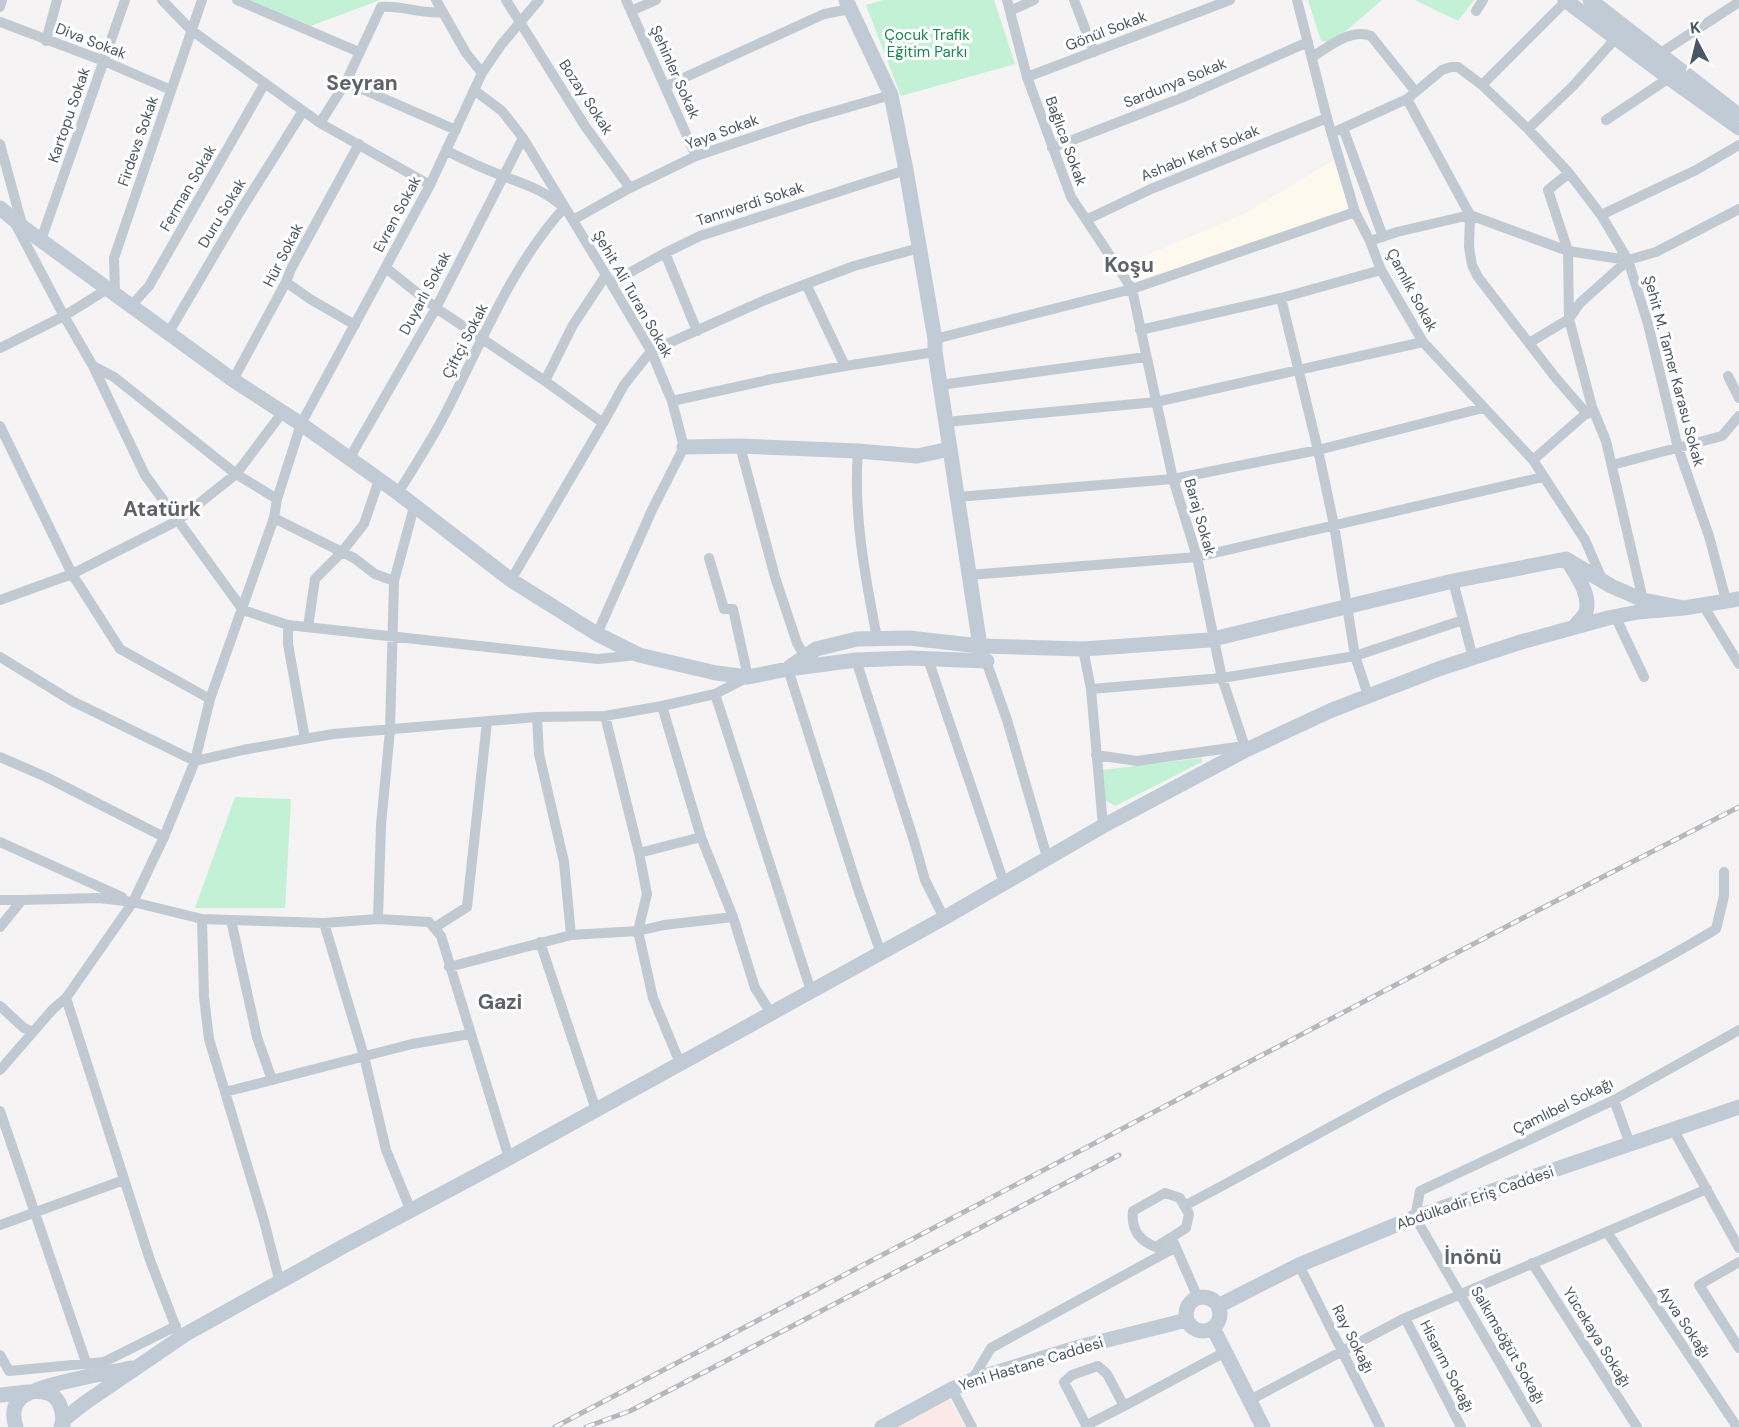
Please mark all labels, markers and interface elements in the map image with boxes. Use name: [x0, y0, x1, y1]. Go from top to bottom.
street label: Gönül Sokak: [1062, 6, 1150, 56]
north arrow: [1667, 12, 1727, 72]
text: K: [1689, 16, 1702, 39]
street label: Diva Sokak: [53, 18, 130, 64]
street label: Şehinler Sokak: [645, 22, 705, 122]
park label: Çocuk Trafik Eğitim Parkı: [884, 25, 970, 62]
street label: Sardunya Sokak: [1121, 53, 1230, 113]
street label: Bozay Sokak: [554, 56, 618, 139]
street label: Kartopu Sokak: [43, 64, 95, 165]
district label: Seyran: [326, 69, 398, 97]
street label: Firdevs Sokak: [113, 93, 163, 189]
street label: Bağlıca Sokak: [1041, 94, 1092, 189]
street label: Yaya Sokak: [683, 109, 762, 154]
street label: Ashabı Kehf Sokak: [1138, 120, 1263, 186]
street label: Ferman Sokak: [155, 141, 221, 235]
street label: Evren Sokak: [369, 172, 426, 256]
street label: Duru Sokak: [193, 174, 251, 252]
street label: Tanrıverdi Sokak: [694, 177, 807, 231]
street label: Hür Sokak: [258, 219, 308, 290]
street label: Şehit Ali Turan Sokak: [588, 227, 678, 362]
street label: Çamlık Sokak: [1382, 245, 1442, 335]
street label: Duyarlı Sokak: [395, 247, 456, 338]
district label: Koşu: [1104, 251, 1154, 279]
street label: Şehit M. Tamer Karasu Sokak: [1639, 273, 1709, 469]
street label: Çiftçi Sokak: [437, 299, 493, 382]
street label: Baraj Sokak: [1179, 476, 1221, 558]
district label: Atatürk: [123, 495, 201, 523]
district label: Gazi: [478, 988, 522, 1016]
street label: Çamlıbel Sokağı: [1510, 1073, 1616, 1139]
street label: Abdülkadir Eriş Caddesi: [1394, 1162, 1556, 1234]
district label: İnönü: [1444, 1243, 1502, 1271]
street label: Ayva Sokağı: [1653, 1282, 1715, 1362]
street label: Salkımsöğüt Sokağı: [1466, 1283, 1550, 1407]
street label: Yücekaya Sokağı: [1558, 1283, 1636, 1391]
street label: Ray Sokağı: [1327, 1302, 1379, 1376]
street label: Hisarım Sokağı: [1415, 1317, 1479, 1415]
street label: Yeni Hastane Caddesi: [956, 1332, 1106, 1396]

